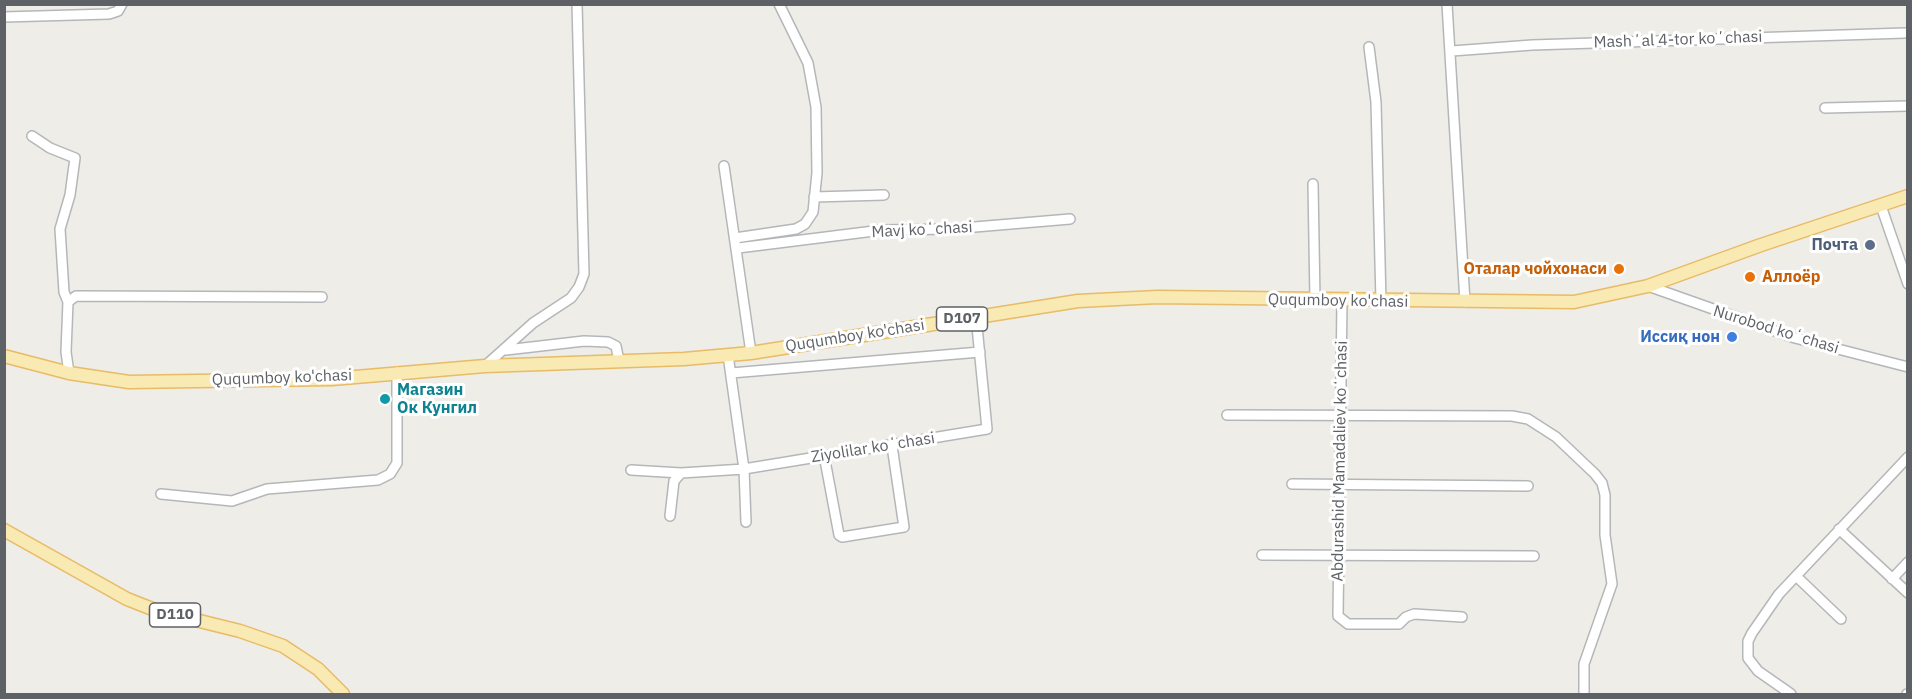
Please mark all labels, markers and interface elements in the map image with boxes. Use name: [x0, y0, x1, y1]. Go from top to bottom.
street label: Mashʼal 4-tor koʼchasi: [1593, 27, 1763, 53]
street label: Mavj koʻchasi: [871, 218, 973, 242]
place label: Почта: [1811, 235, 1858, 255]
marker: Почта: [1863, 238, 1877, 252]
place label: Оталар чойхонаси: [1464, 259, 1607, 279]
marker: Оталар чойхонаси: [1612, 262, 1626, 276]
place label: Аллоёр: [1762, 267, 1820, 287]
marker: Аллоёр: [1743, 270, 1757, 284]
street label: Ququmboy ko'chasi: [1268, 290, 1408, 312]
street label: Nurobod koʻchasi: [1711, 302, 1841, 358]
road number: D107: [936, 307, 988, 331]
street label: Ququmboy ko'chasi: [784, 316, 926, 356]
place label: Иссиқ нон: [1640, 327, 1720, 347]
marker: Иссиқ нон: [1725, 330, 1739, 344]
street label: Abdurashid Mamadaliev koʻchasi: [1328, 340, 1352, 582]
street label: Ququmboy ko'chasi: [211, 366, 353, 390]
place label: Магазин Ок Кунгил: [397, 380, 477, 418]
marker: Магазин Ок Кунгил: [378, 392, 392, 406]
street label: Ziyolilar koʻchasi: [810, 429, 936, 467]
road number: D110: [150, 603, 201, 627]

